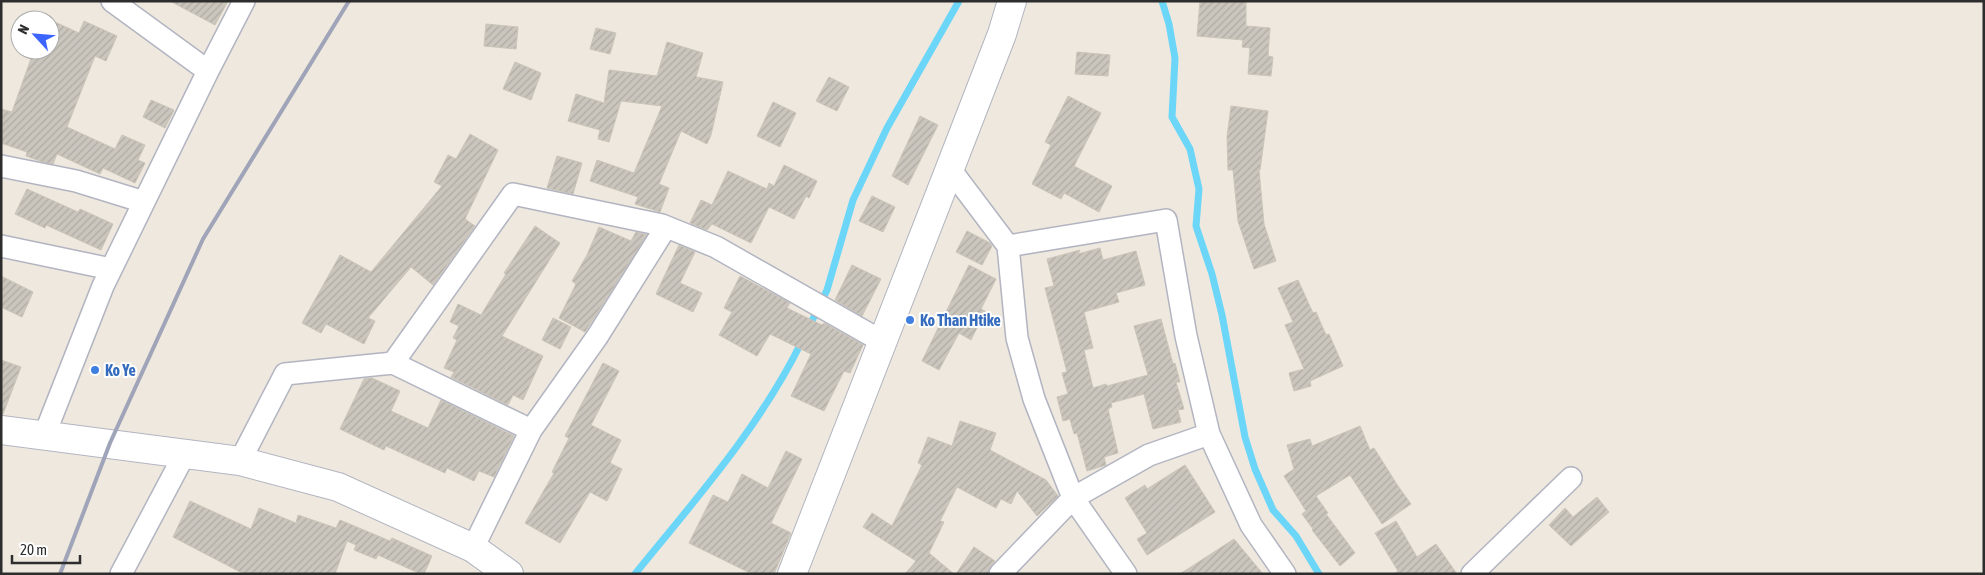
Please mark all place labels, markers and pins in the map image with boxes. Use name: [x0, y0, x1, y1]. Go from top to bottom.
place label: Ko Than Htike: [920, 311, 1001, 329]
marker: Ko Than Htike: [904, 314, 916, 326]
place label: Ko Ye: [105, 361, 136, 379]
marker: Ko Ye: [89, 364, 101, 376]

